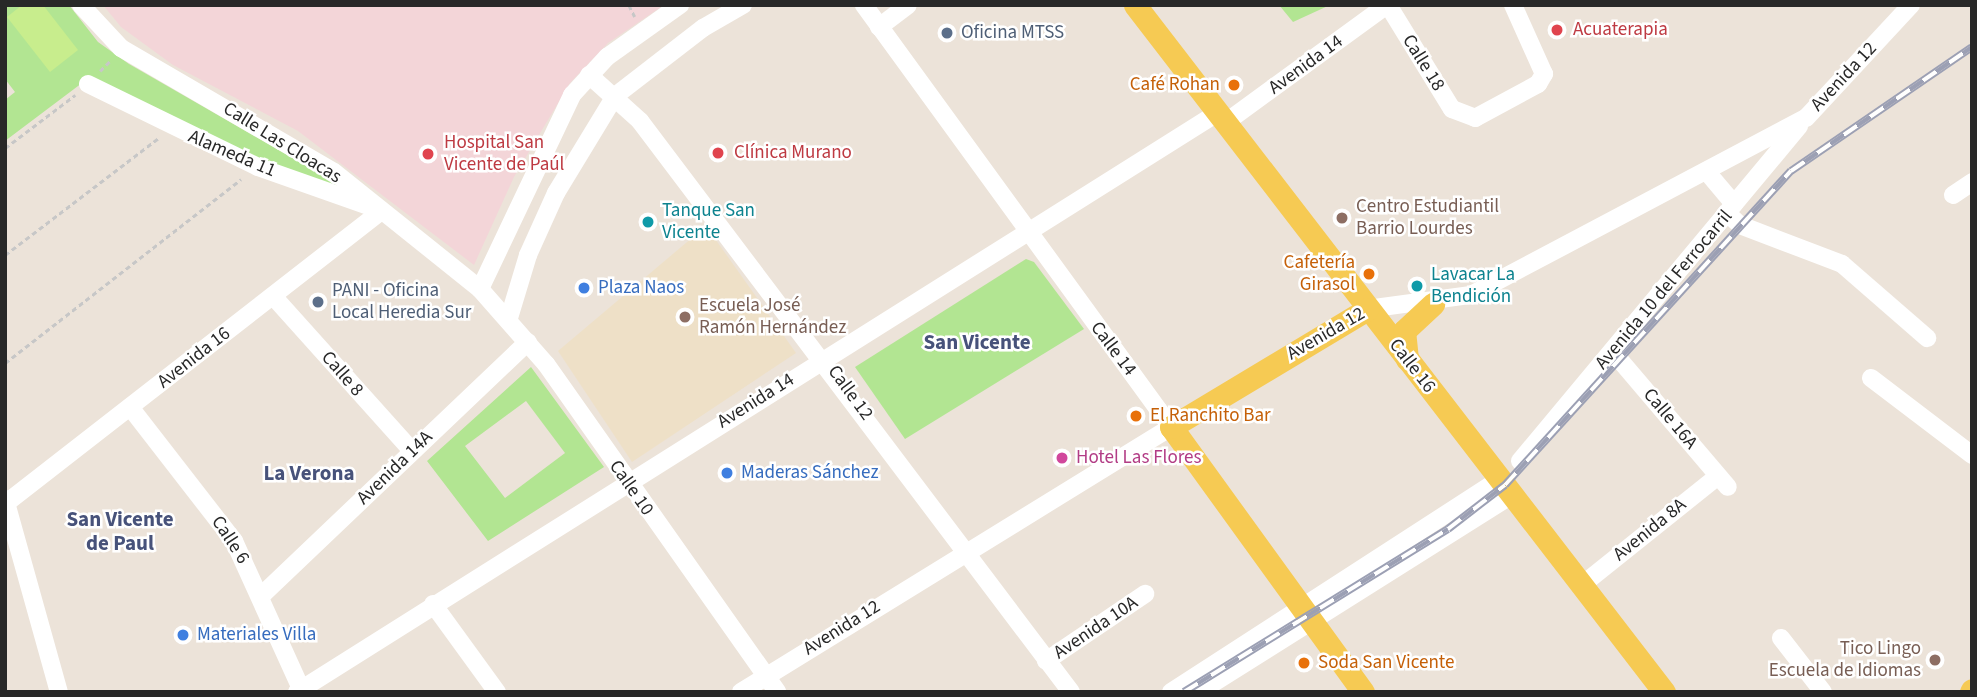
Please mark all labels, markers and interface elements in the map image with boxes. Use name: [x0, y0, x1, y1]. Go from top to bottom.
place label: Acuaterapia: [1573, 19, 1668, 41]
marker: Acuaterapia: [1547, 20, 1567, 40]
place label: Oficina MTSS: [961, 22, 1064, 44]
marker: Oficina MTSS: [939, 25, 955, 41]
street label: Avenida 14: [1264, 30, 1348, 100]
street label: Calle 18: [1397, 31, 1449, 95]
street label: Avenida 12: [1806, 38, 1882, 116]
place label: Café Rohan: [1130, 74, 1220, 96]
marker: Café Rohan: [1226, 77, 1242, 93]
street label: Calle Las Cloacas: [219, 98, 345, 188]
street label: Alameda 11: [185, 125, 279, 183]
place label: Hospital San Vicente de Paúl: [444, 132, 564, 176]
place label: Clínica Murano: [734, 142, 852, 164]
marker: Clínica Murano: [708, 143, 728, 163]
marker: Hospital San Vicente de Paúl: [418, 144, 438, 164]
place label: Centro Estudiantil Barrio Lourdes: [1356, 196, 1499, 240]
place label: Tanque San Vicente: [662, 200, 755, 244]
street label: Avenida 10 del Ferrocarril: [1591, 206, 1737, 374]
marker: Centro Estudiantil Barrio Lourdes: [1334, 210, 1350, 226]
marker: Tanque San Vicente: [640, 214, 656, 230]
place label: Cafetería Girasol: [1284, 252, 1355, 296]
place label: Lavacar La Bendición: [1431, 264, 1515, 308]
marker: Cafetería Girasol: [1361, 266, 1377, 282]
place label: Plaza Naos: [598, 277, 684, 299]
marker: Lavacar La Bendición: [1409, 278, 1425, 294]
place label: PANI - Oficina Local Heredia Sur: [332, 280, 471, 324]
marker: Plaza Naos: [576, 280, 592, 296]
marker: PANI - Oficina Local Heredia Sur: [310, 294, 326, 310]
place label: Escuela José Ramón Hernández: [699, 295, 846, 339]
street label: Avenida 12: [1283, 303, 1369, 365]
marker: Escuela José Ramón Hernández: [677, 309, 693, 325]
street label: Calle 14: [1085, 317, 1141, 381]
street label: Avenida 16: [153, 322, 235, 394]
district label: San Vicente: [923, 329, 1031, 355]
street label: Calle 16: [1384, 334, 1440, 398]
street label: Calle 8: [316, 347, 368, 401]
street label: Calle 12: [822, 361, 878, 425]
street label: Avenida 14: [713, 368, 799, 434]
street label: Calle 16A: [1638, 384, 1702, 454]
place label: El Ranchito Bar: [1150, 405, 1271, 427]
marker: El Ranchito Bar: [1128, 408, 1144, 424]
street label: Avenida 14A: [352, 426, 438, 510]
place label: Hotel Las Flores: [1076, 447, 1201, 469]
marker: Hotel Las Flores: [1054, 450, 1070, 466]
street label: Calle 10: [604, 456, 658, 520]
district label: La Verona: [263, 460, 355, 486]
place label: Maderas Sánchez: [741, 462, 878, 484]
marker: Maderas Sánchez: [719, 465, 735, 481]
street label: Avenida 8A: [1609, 494, 1691, 566]
district label: San Vicente de Paul: [66, 506, 174, 556]
street label: Calle 6: [206, 512, 254, 568]
street label: Avenida 10A: [1050, 592, 1142, 664]
street label: Avenida 12: [799, 595, 885, 661]
place label: Materiales Villa: [197, 624, 316, 646]
marker: Materiales Villa: [175, 627, 191, 643]
place label: Tico Lingo Escuela de Idiomas: [1769, 638, 1921, 682]
place label: Soda San Vicente: [1318, 652, 1454, 674]
marker: Tico Lingo Escuela de Idiomas: [1927, 652, 1943, 668]
marker: Soda San Vicente: [1296, 655, 1312, 671]

